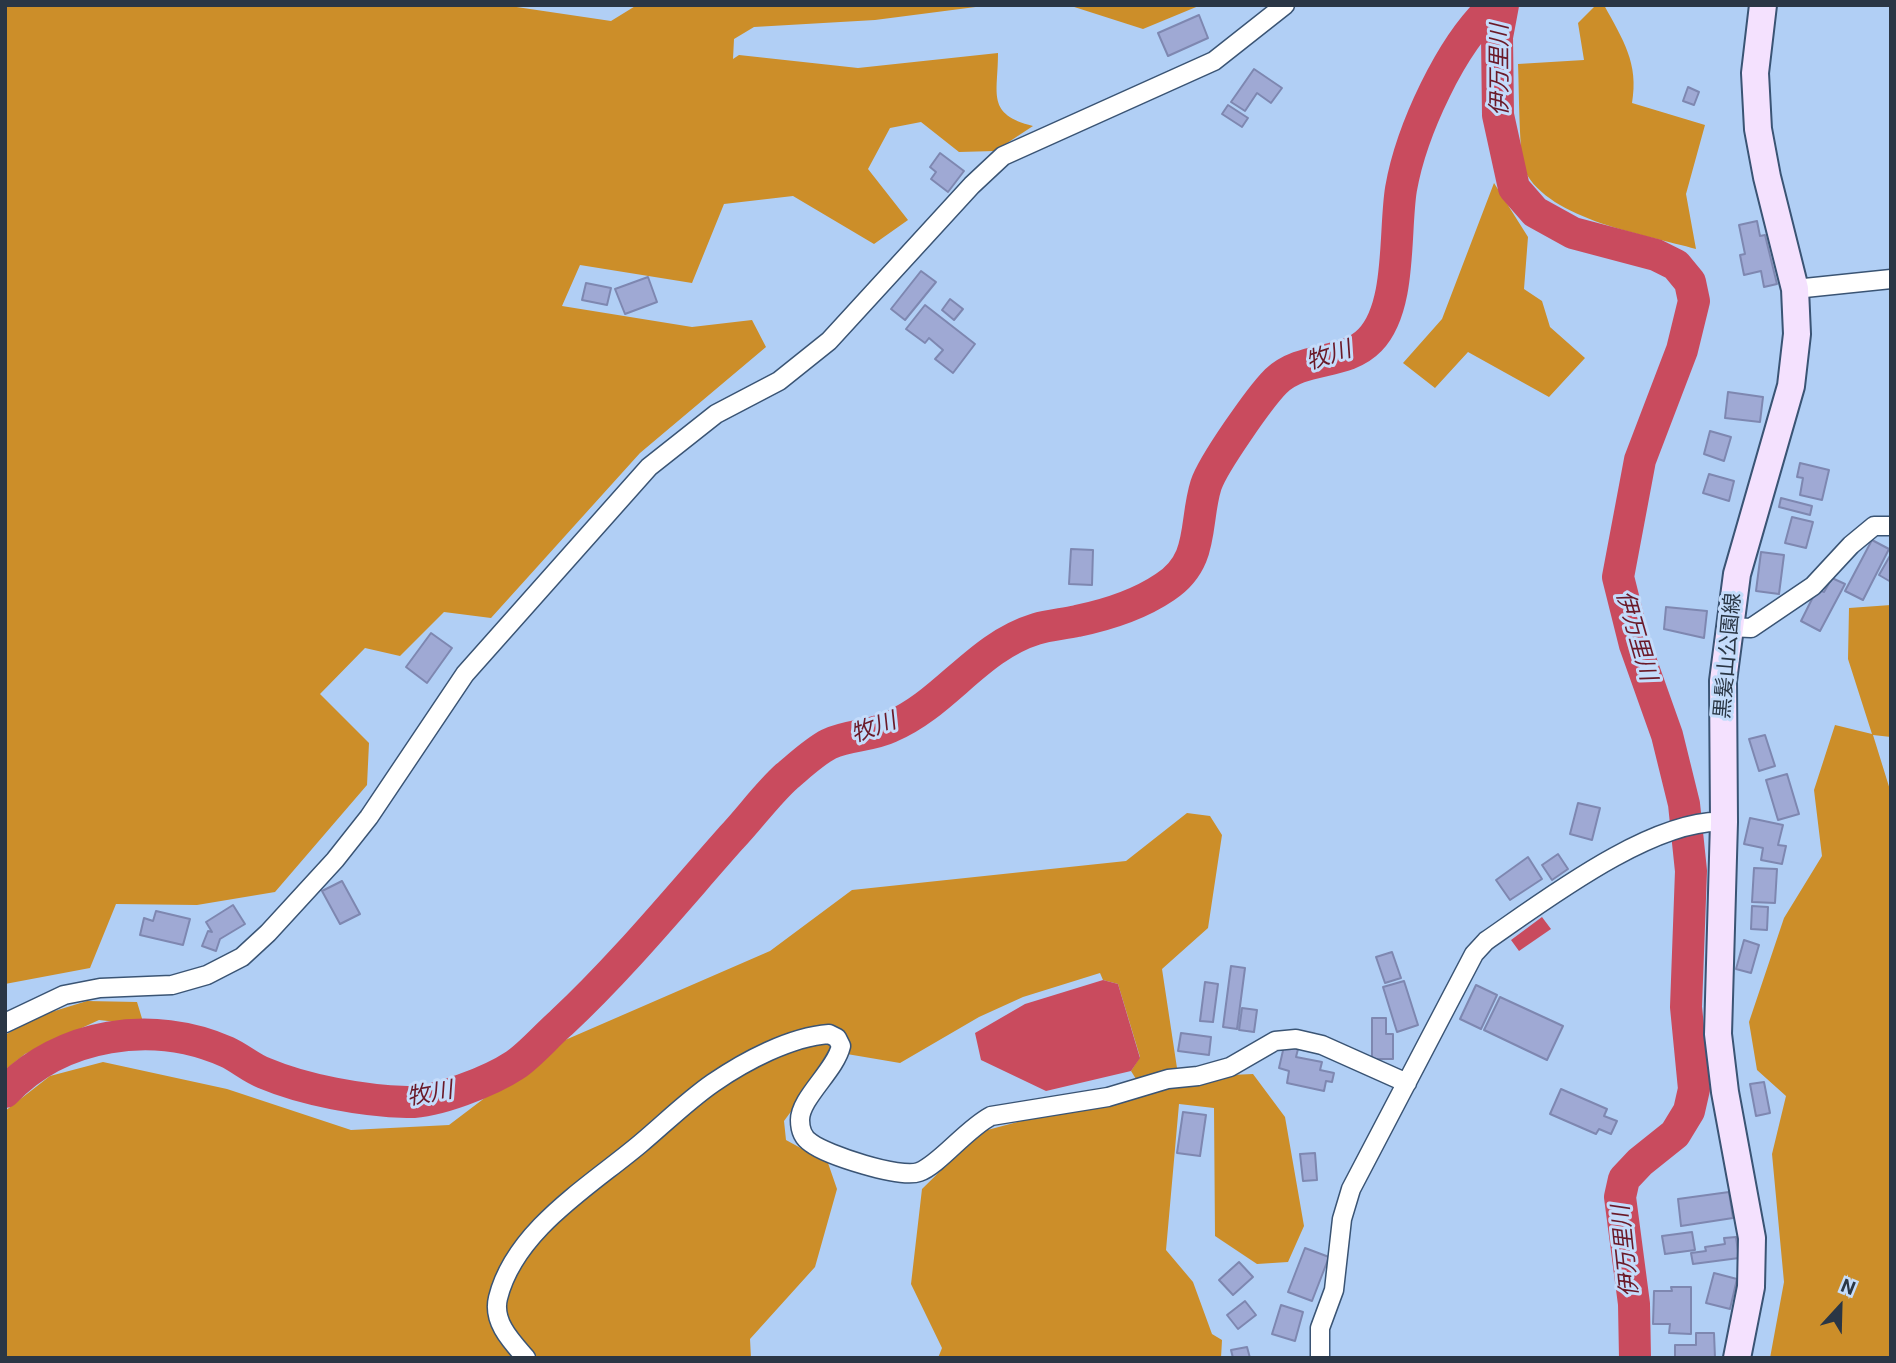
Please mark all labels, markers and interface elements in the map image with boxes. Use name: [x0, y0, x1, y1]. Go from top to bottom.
water label: 伊万里川: [1487, 24, 1515, 116]
water label: 牧川: [1303, 337, 1355, 377]
water label: 伊万里川: [1609, 588, 1661, 684]
street label: 黒髪山公園線: [1711, 592, 1747, 720]
water label: 牧川: [848, 708, 900, 750]
water label: 牧川: [405, 1077, 455, 1113]
water label: 伊万里川: [1608, 1204, 1646, 1298]
north arrow: [1805, 1272, 1875, 1342]
text: N: [1838, 1274, 1859, 1300]

